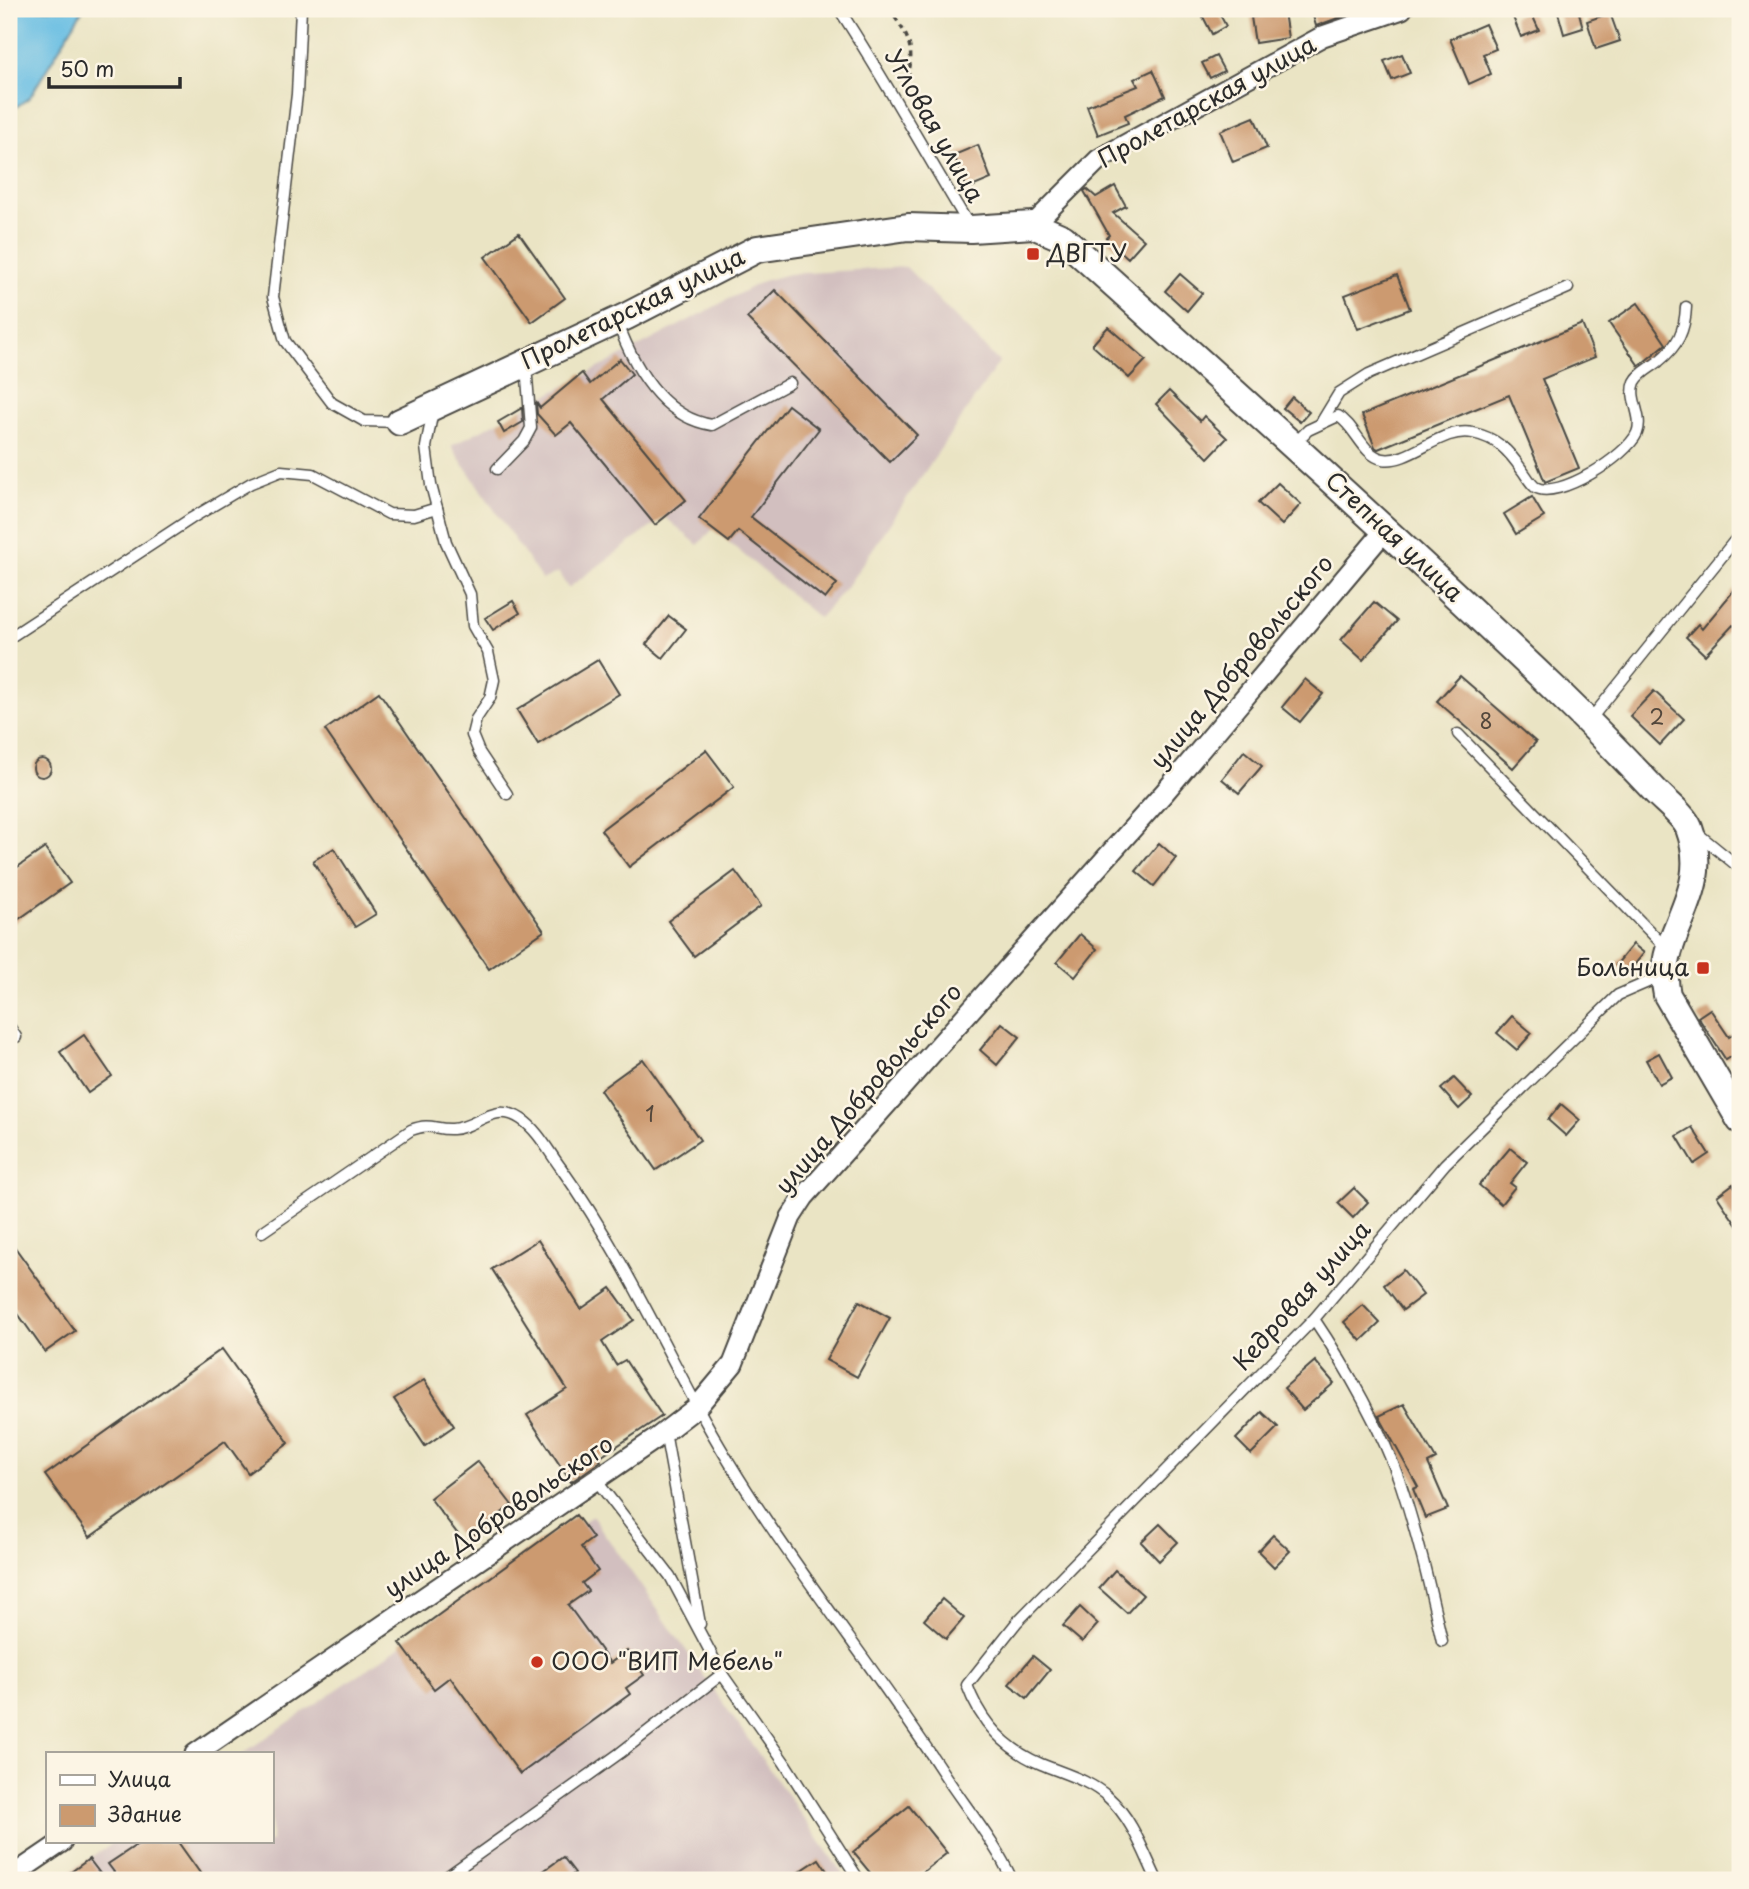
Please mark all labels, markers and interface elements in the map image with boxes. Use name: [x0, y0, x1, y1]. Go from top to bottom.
street label: Пролетарская улица: [1090, 25, 1322, 175]
street label: Угловая улица: [877, 41, 994, 209]
scale bar: [49, 46, 180, 90]
text: 50 m: [60, 52, 114, 84]
place label: ДВГТУ: [1046, 234, 1127, 270]
street label: Пролетарская улица: [514, 237, 750, 377]
marker: ДВГТУ: [1025, 246, 1041, 262]
street label: Степная улица: [1318, 462, 1473, 609]
street label: улица Добровольского: [1140, 546, 1341, 776]
house number: 2: [1650, 700, 1664, 732]
house number: 8: [1479, 704, 1493, 736]
place label: Больница: [1576, 948, 1689, 984]
marker: Больница: [1695, 960, 1711, 976]
street label: улица Добровольского: [765, 974, 970, 1201]
house number: 1: [645, 1097, 655, 1129]
street label: Кедровая улица: [1223, 1211, 1378, 1378]
street label: улица Добровольского: [376, 1425, 620, 1606]
place label: ООО "ВИП Мебель": [551, 1642, 783, 1678]
marker: ООО "ВИП Мебель": [529, 1654, 545, 1670]
legend: [46, 1752, 273, 1843]
text: Улица: [108, 1762, 171, 1794]
text: Здание: [108, 1797, 182, 1829]

